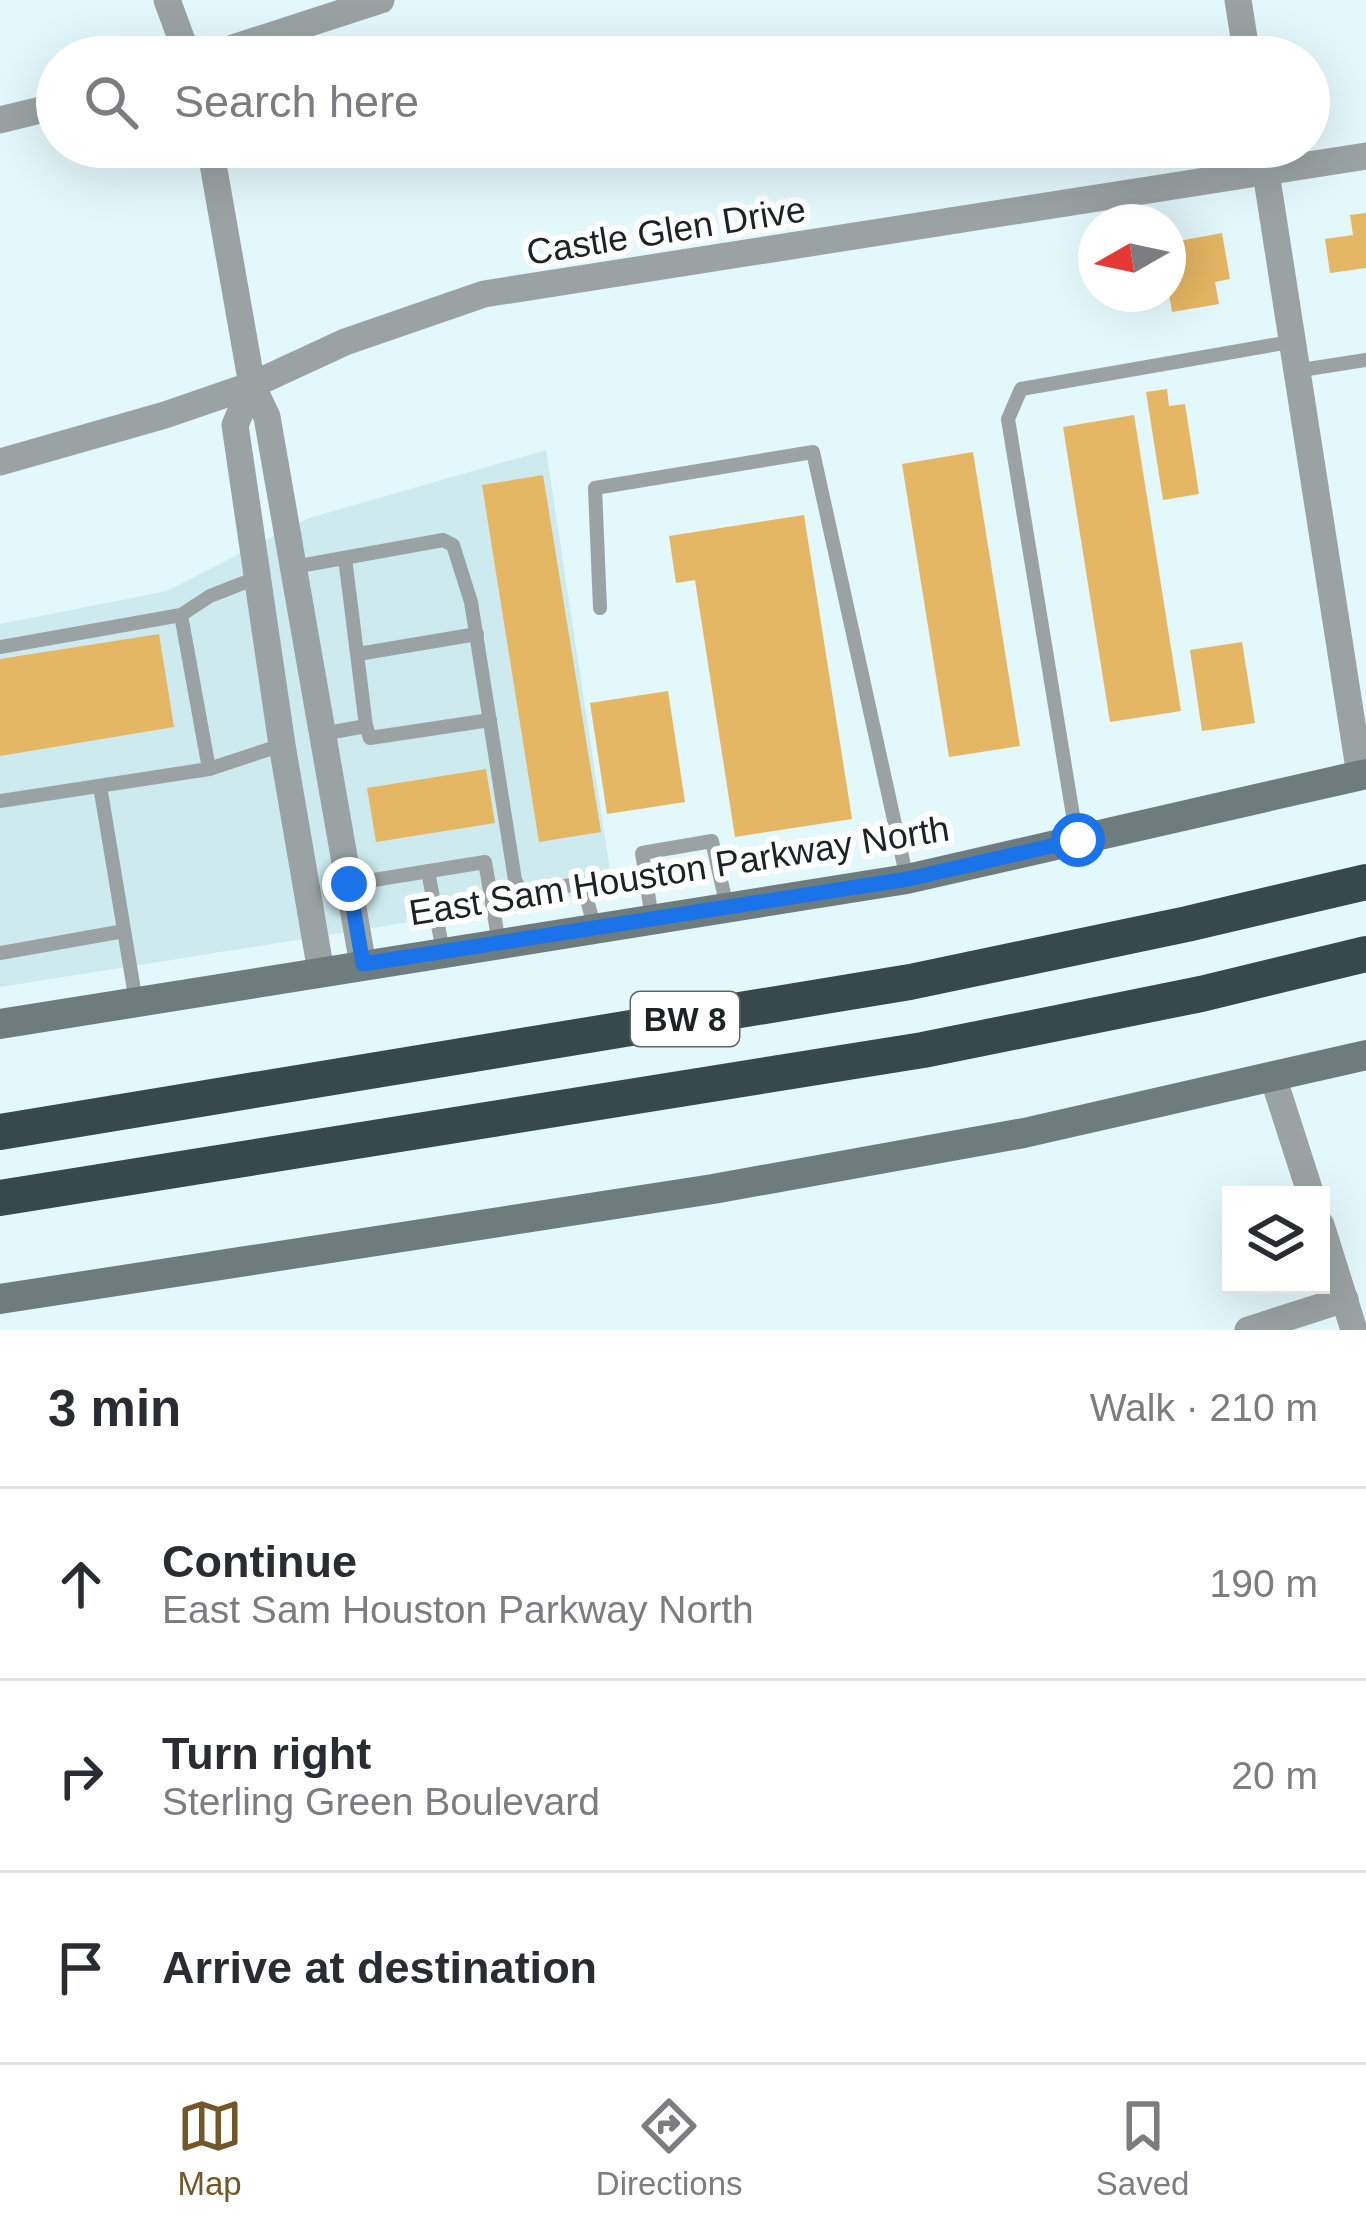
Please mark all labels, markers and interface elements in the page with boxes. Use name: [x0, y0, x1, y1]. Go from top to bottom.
search box: [36, 36, 1330, 168]
icon: search: [78, 69, 144, 135]
text: Search here: [174, 76, 419, 127]
street label: Castle Glen Drive: [524, 188, 809, 273]
north arrow: [1078, 204, 1186, 312]
street label: East Sam Houston Parkway North: [406, 808, 952, 933]
route start: [1051, 813, 1105, 867]
route end: [322, 857, 376, 911]
road number: BW 8: [631, 992, 739, 1046]
map controls: [1222, 1186, 1330, 1294]
button: layers: [1222, 1186, 1330, 1294]
text: 3 min: [48, 1380, 181, 1437]
text: Walk · 210 m: [1090, 1386, 1318, 1429]
text: Continue: [162, 1536, 357, 1587]
icon: ahead: [48, 1551, 114, 1617]
text: 190 m: [1210, 1562, 1318, 1605]
text: East Sam Houston Parkway North: [162, 1588, 754, 1631]
text: Turn right: [162, 1728, 371, 1779]
icon: right: [48, 1743, 114, 1809]
text: 20 m: [1231, 1754, 1318, 1797]
text: Sterling Green Boulevard: [162, 1780, 600, 1823]
icon: arrive: [48, 1935, 114, 2001]
text: Arrive at destination: [162, 1942, 597, 1993]
tab: Map: [177, 2093, 243, 2203]
tab: Directions: [596, 2093, 743, 2203]
tab: Saved: [1096, 2093, 1189, 2203]

